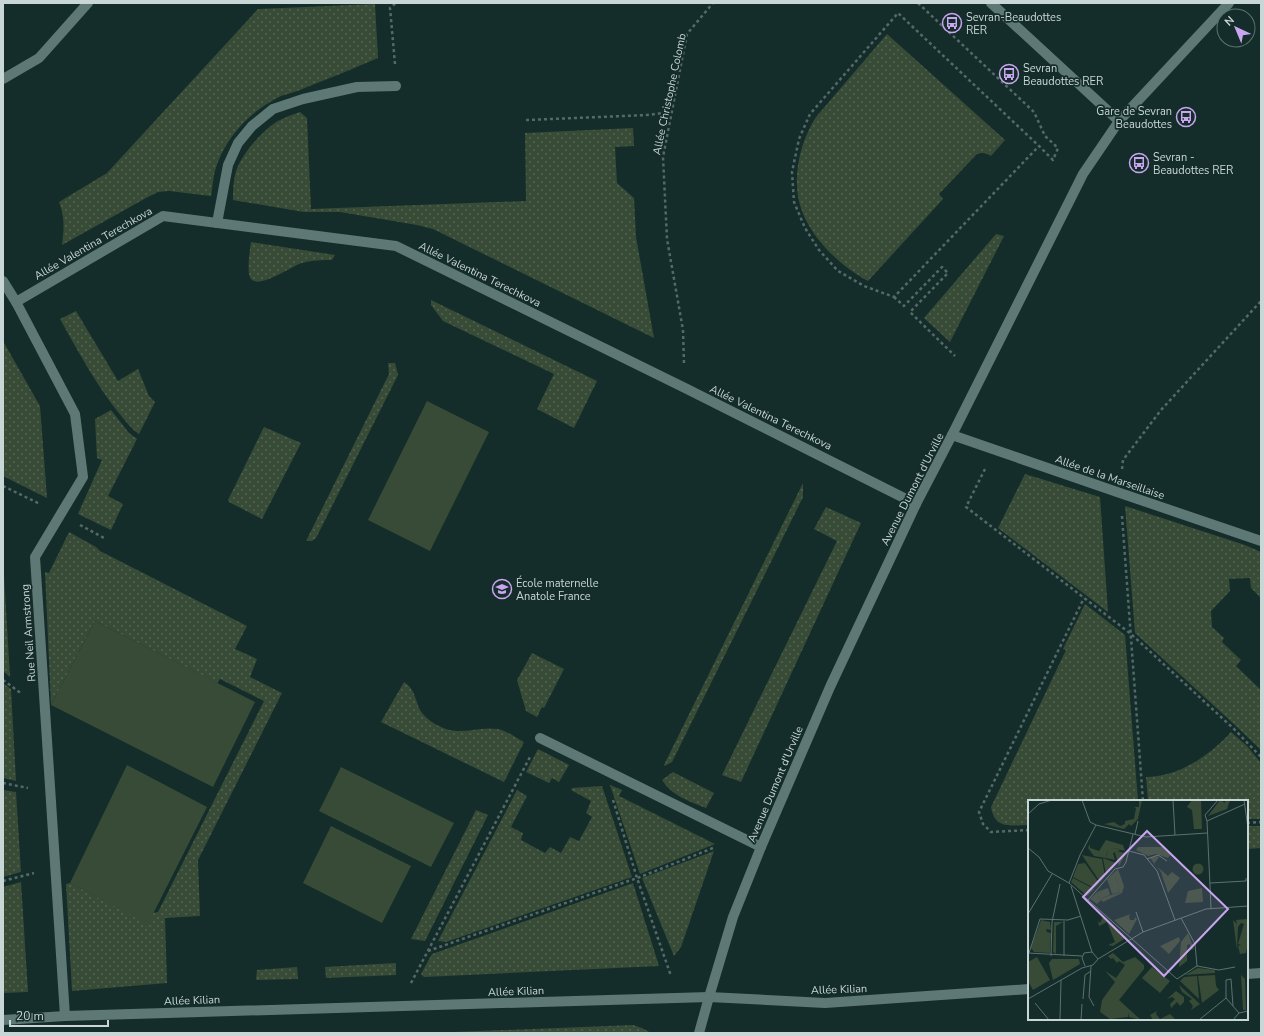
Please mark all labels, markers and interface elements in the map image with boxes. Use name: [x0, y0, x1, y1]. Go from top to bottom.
north arrow: [1216, 8, 1256, 48]
place label: Sevran-Beaudottes RER: [966, 10, 1061, 38]
bus stop icon: Sevran-Beaudottes RER: [941, 12, 963, 34]
text: N: [1221, 13, 1238, 29]
street label: Allée Christophe Colomb: [649, 32, 690, 156]
place label: Sevran Beaudottes RER: [1023, 61, 1104, 89]
bus stop icon: Sevran Beaudottes RER: [998, 63, 1020, 85]
place label: Gare de Sevran Beaudottes: [1096, 104, 1172, 132]
bus stop icon: Gare de Sevran Beaudottes: [1175, 106, 1197, 128]
place label: Sevran - Beaudottes RER: [1153, 150, 1234, 178]
bus stop icon: Sevran - Beaudottes RER: [1128, 152, 1150, 174]
street label: Allée Valentina Terechkova: [32, 203, 155, 283]
street label: Allée Valentina Terechkova: [416, 238, 543, 311]
street label: Allée Valentina Terechkova: [707, 381, 834, 454]
street label: Avenue Dumont d'Urville: [877, 430, 947, 548]
street label: Allée de la Marseillaise: [1053, 452, 1167, 503]
place label: École maternelle Anatole France: [516, 575, 599, 604]
school or university icon: École maternelle Anatole France: [491, 578, 513, 600]
street label: Rue Neil Armstrong: [18, 584, 39, 682]
street label: Avenue Dumont d'Urville: [744, 724, 807, 845]
inset map: [1028, 800, 1248, 1020]
street label: Allée Kilian: [811, 981, 867, 998]
street label: Allée Kilian: [488, 983, 544, 1000]
street label: Allée Kilian: [164, 992, 220, 1009]
scale bar: [10, 1002, 108, 1028]
text: 20 m: [16, 1008, 44, 1024]

